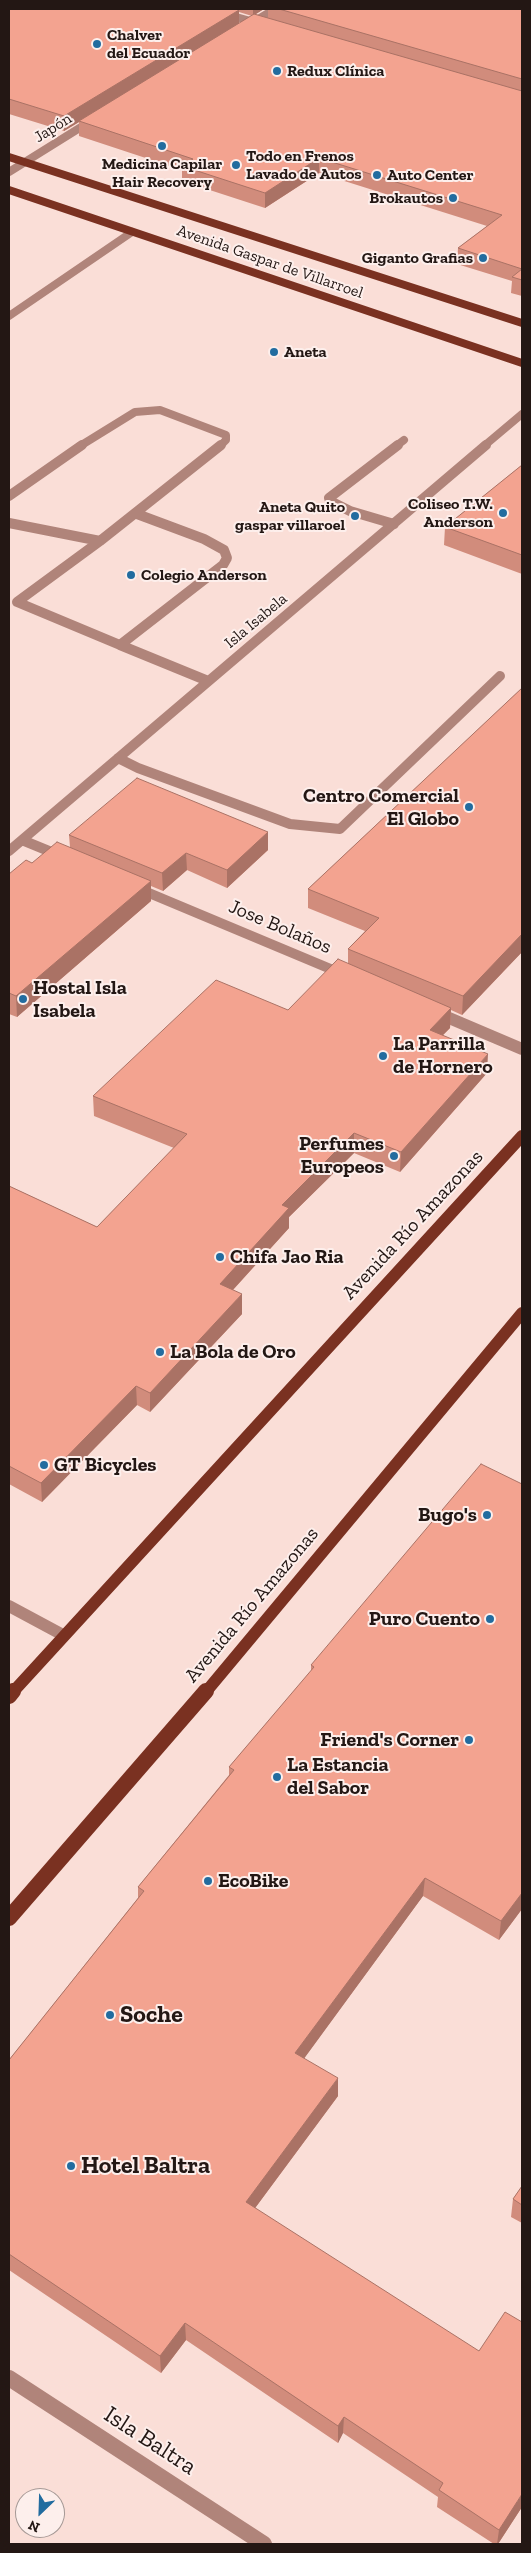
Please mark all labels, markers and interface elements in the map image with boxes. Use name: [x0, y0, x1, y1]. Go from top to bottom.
place label: Chalver del Ecuador: [107, 25, 190, 63]
marker: Chalver del Ecuador: [91, 38, 103, 50]
place label: Redux Clínica: [287, 61, 384, 81]
marker: Redux Clínica: [271, 65, 283, 77]
street label: Japón: [31, 109, 75, 147]
marker: Medicina Capilar Hair Recovery: [156, 140, 168, 152]
place label: Todo en Frenos Lavado de Autos: [246, 146, 362, 184]
place label: Medicina Capilar Hair Recovery: [102, 154, 222, 192]
marker: Todo en Frenos Lavado de Autos: [230, 159, 242, 171]
place label: Auto Center: [387, 165, 473, 185]
marker: Auto Center: [371, 169, 383, 181]
place label: Brokautos: [369, 188, 443, 208]
marker: Brokautos: [447, 192, 459, 204]
street label: Avenida Gaspar de Villarroel: [174, 221, 366, 303]
place label: Giganto Grafias: [362, 248, 473, 268]
marker: Giganto Grafias: [477, 252, 489, 264]
place label: Aneta: [284, 342, 327, 362]
marker: Aneta: [268, 346, 280, 358]
place label: Coliseo T.W. Anderson: [408, 494, 493, 532]
place label: Aneta Quito gaspar villaroel: [235, 497, 345, 535]
marker: Coliseo T.W. Anderson: [497, 507, 509, 519]
marker: Aneta Quito gaspar villaroel: [349, 510, 361, 522]
place label: Colegio Anderson: [141, 565, 267, 585]
marker: Colegio Anderson: [125, 569, 137, 581]
street label: Isla Isabela: [221, 589, 291, 653]
place label: Centro Comercial El Globo: [303, 784, 459, 831]
marker: Centro Comercial El Globo: [463, 801, 475, 813]
street label: Jose Bolaños: [225, 895, 335, 959]
place label: Hostal Isla Isabela: [33, 976, 127, 1023]
marker: Hostal Isla Isabela: [17, 993, 29, 1005]
place label: La Parrilla de Hornero: [393, 1032, 493, 1079]
marker: La Parrilla de Hornero: [377, 1050, 389, 1062]
place label: Perfumes Europeos: [299, 1132, 384, 1179]
street label: Avenida Río Amazonas: [338, 1145, 488, 1305]
marker: Perfumes Europeos: [388, 1150, 400, 1162]
place label: Chifa Jao Ria: [230, 1245, 344, 1269]
marker: Chifa Jao Ria: [214, 1251, 226, 1263]
place label: La Bola de Oro: [170, 1340, 296, 1364]
marker: La Bola de Oro: [154, 1346, 166, 1358]
place label: GT Bicycles: [54, 1453, 157, 1477]
marker: GT Bicycles: [38, 1459, 50, 1471]
place label: Bugo's: [418, 1503, 477, 1527]
marker: Bugo's: [481, 1509, 493, 1521]
street label: Avenida Río Amazonas: [180, 1522, 324, 1688]
place label: Puro Cuento: [369, 1607, 480, 1631]
marker: Puro Cuento: [484, 1613, 496, 1625]
place label: Friend's Corner: [320, 1728, 459, 1752]
marker: Friend's Corner: [463, 1734, 475, 1746]
place label: La Estancia del Sabor: [287, 1753, 389, 1800]
marker: La Estancia del Sabor: [271, 1771, 283, 1783]
place label: EcoBike: [218, 1869, 288, 1893]
marker: EcoBike: [202, 1875, 214, 1887]
place label: Soche: [120, 2001, 183, 2029]
marker: Soche: [104, 2009, 116, 2021]
place label: Hotel Baltra: [81, 2152, 210, 2180]
marker: Hotel Baltra: [65, 2160, 77, 2172]
street label: Isla Baltra: [98, 2400, 202, 2482]
north arrow: [15, 2488, 65, 2538]
text: N: [26, 2516, 42, 2536]

